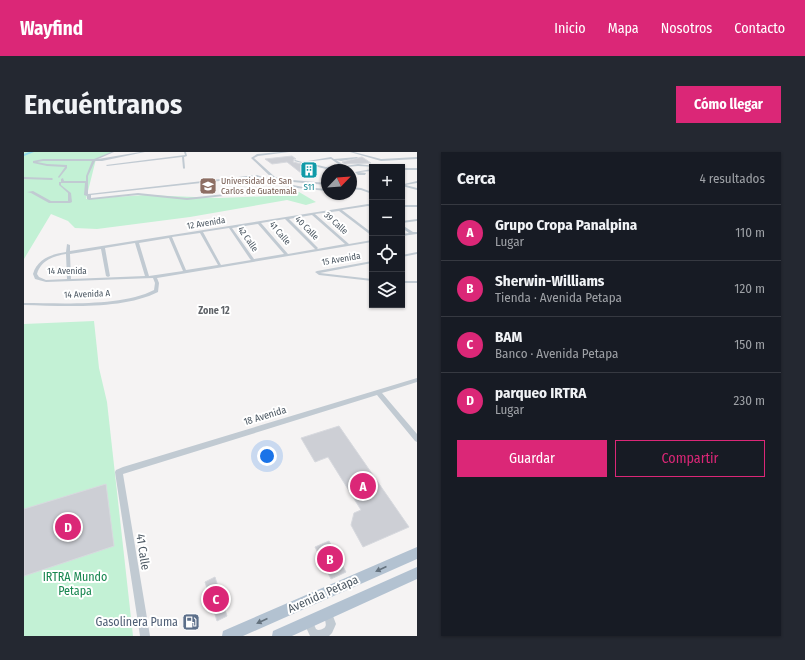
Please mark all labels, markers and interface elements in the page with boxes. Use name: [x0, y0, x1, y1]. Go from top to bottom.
text: Wayfind: [20, 17, 83, 40]
text: Inicio: [554, 20, 586, 37]
text: Mapa: [608, 20, 639, 37]
text: Nosotros: [661, 20, 712, 37]
text: Contacto: [734, 20, 785, 37]
button: Cómo llegar: [676, 86, 781, 123]
text: Encuéntranos: [24, 88, 182, 121]
building icon: S11: [299, 160, 319, 180]
north arrow: [321, 164, 357, 200]
map controls: [369, 164, 405, 308]
button: +: [369, 164, 405, 200]
text: Cerca: [457, 168, 496, 189]
text: 4 resultados: [699, 171, 765, 186]
school or university icon: Universidad de San Carlos de Guatemala: [198, 176, 218, 196]
place label: Universidad de San Carlos de Guatemala: [221, 176, 298, 196]
place label: S11: [303, 182, 315, 192]
button: −: [369, 200, 405, 236]
street label: 39 Calle: [322, 210, 350, 237]
street label: 40 Calle: [293, 214, 321, 242]
street label: 12 Avenida: [186, 215, 227, 231]
text: Grupo Cropa Panalpina: [495, 216, 637, 234]
street label: 41 Calle: [267, 219, 293, 247]
street label: 42 Calle: [236, 225, 261, 254]
text: A: [466, 225, 474, 240]
text: 110 m: [735, 225, 765, 240]
text: Lugar: [495, 234, 524, 249]
button: locate: [369, 236, 405, 272]
street label: 15 Avenida: [321, 251, 362, 267]
street label: 14 Avenida: [47, 266, 87, 276]
button: layers: [369, 272, 405, 308]
text: Sherwin-Williams: [495, 272, 604, 290]
text: B: [466, 281, 474, 296]
text: 120 m: [734, 281, 765, 296]
street label: 14 Avenida A: [64, 288, 111, 300]
text: Tienda · Avenida Petapa: [495, 290, 622, 305]
district label: Zone 12: [198, 305, 230, 317]
text: BAM: [495, 328, 522, 346]
text: C: [467, 337, 473, 352]
text: 150 m: [734, 337, 765, 352]
text: Banco · Avenida Petapa: [495, 346, 618, 361]
text: parqueo IRTRA: [495, 384, 586, 402]
text: D: [466, 393, 474, 408]
text: 230 m: [734, 393, 765, 408]
text: Lugar: [495, 402, 524, 417]
street label: 18 Avenida: [242, 404, 288, 428]
button: Guardar: [457, 440, 607, 477]
button: Compartir: [615, 440, 765, 477]
your location: [257, 446, 277, 466]
pin: A: [350, 471, 376, 501]
pin: D: [55, 512, 81, 542]
street label: 41 Calle: [133, 533, 153, 571]
pin: B: [317, 544, 343, 574]
one-way arrow: [375, 566, 387, 572]
park label: IRTRA Mundo Petapa: [43, 570, 107, 598]
street label: Avenida Petapa: [286, 572, 361, 616]
pin: C: [203, 584, 229, 614]
fuel station icon: Gasolinera Puma: [181, 612, 201, 632]
place label: Gasolinera Puma: [96, 615, 178, 629]
one-way arrow: [257, 618, 268, 624]

